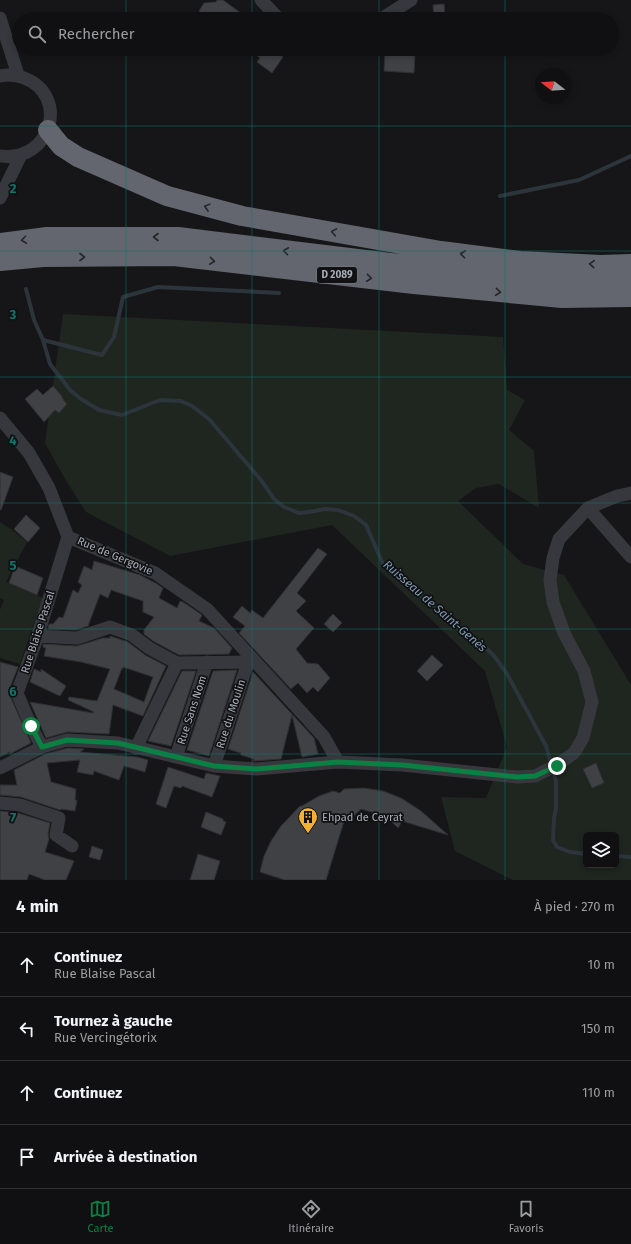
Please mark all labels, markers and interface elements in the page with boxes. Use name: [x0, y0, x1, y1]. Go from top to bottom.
search box: [12, 12, 619, 56]
icon: search: [26, 23, 48, 45]
text: Rechercher: [58, 25, 134, 43]
north arrow: [535, 68, 571, 104]
text: 2: [10, 181, 17, 196]
one-way arrow: [204, 203, 211, 212]
one-way arrow: [331, 228, 337, 237]
one-way arrow: [153, 233, 159, 241]
one-way arrow: [21, 235, 27, 244]
one-way arrow: [283, 246, 289, 255]
one-way arrow: [460, 249, 466, 258]
one-way arrow: [79, 253, 85, 261]
one-way arrow: [209, 256, 215, 265]
one-way arrow: [589, 260, 595, 269]
road number: D 2089: [317, 267, 357, 283]
one-way arrow: [366, 274, 372, 283]
one-way arrow: [495, 287, 501, 296]
text: 3: [9, 307, 17, 322]
text: 4: [9, 433, 17, 448]
street label: Rue de Gergovie: [75, 534, 155, 578]
water label: Ruisseau de Saint-Genès: [380, 557, 490, 655]
text: 5: [10, 558, 17, 573]
street label: Rue Blaise Pascal: [19, 589, 57, 675]
street label: Rue Sans Nom: [175, 674, 209, 746]
street label: Rue du Moulin: [214, 678, 248, 750]
text: 6: [9, 684, 17, 699]
route start: [22, 717, 40, 735]
route end: [548, 757, 566, 775]
building icon: Ehpad de Ceyrat: [297, 806, 319, 834]
text: 7: [10, 810, 16, 825]
place label: Ehpad de Ceyrat: [322, 811, 403, 824]
map controls: [583, 832, 619, 868]
button: layers: [583, 832, 619, 868]
text: 4 min: [16, 896, 59, 917]
text: À pied · 270 m: [534, 899, 615, 914]
text: Continuez: [54, 948, 122, 966]
icon: ahead: [16, 954, 38, 976]
text: 10 m: [588, 957, 615, 972]
text: Rue Blaise Pascal: [54, 966, 156, 981]
text: Tournez à gauche: [54, 1012, 173, 1030]
icon: left: [16, 1018, 38, 1040]
text: 150 m: [581, 1021, 615, 1036]
text: Rue Vercingétorix: [54, 1030, 157, 1045]
icon: ahead: [16, 1082, 38, 1104]
text: Continuez: [54, 1084, 122, 1102]
text: 110 m: [582, 1085, 615, 1100]
icon: arrive: [16, 1146, 38, 1168]
text: Arrivée à destination: [54, 1148, 197, 1166]
tab: Carte: [87, 1198, 114, 1235]
tab: Itinéraire: [288, 1198, 334, 1235]
tab: Favoris: [509, 1198, 544, 1235]

